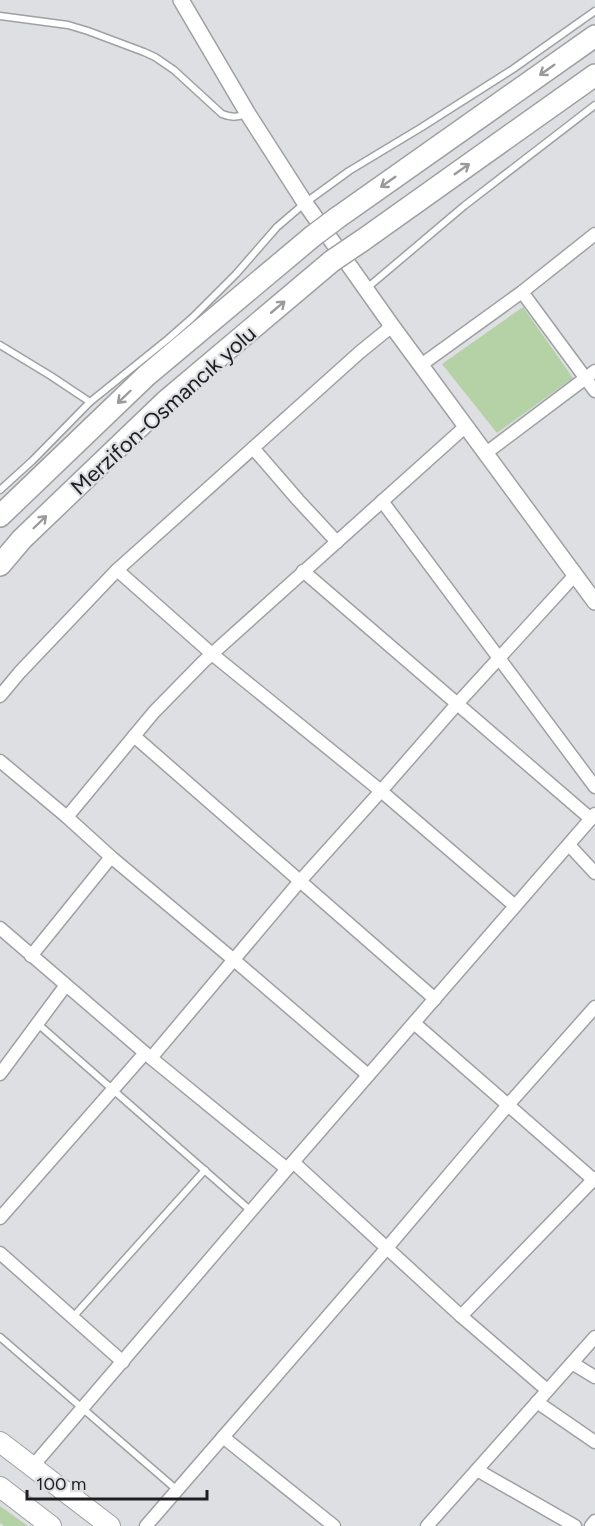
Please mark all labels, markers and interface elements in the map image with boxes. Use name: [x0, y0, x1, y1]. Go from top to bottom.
one-way arrow: [540, 64, 556, 76]
one-way arrow: [453, 163, 469, 176]
one-way arrow: [380, 176, 397, 188]
one-way arrow: [270, 300, 285, 314]
street label: Merzifon-Osmancık yolu: [65, 320, 262, 501]
one-way arrow: [117, 389, 132, 404]
one-way arrow: [32, 515, 47, 529]
scale bar: [27, 1463, 207, 1501]
text: 100 m: [36, 1473, 86, 1495]

